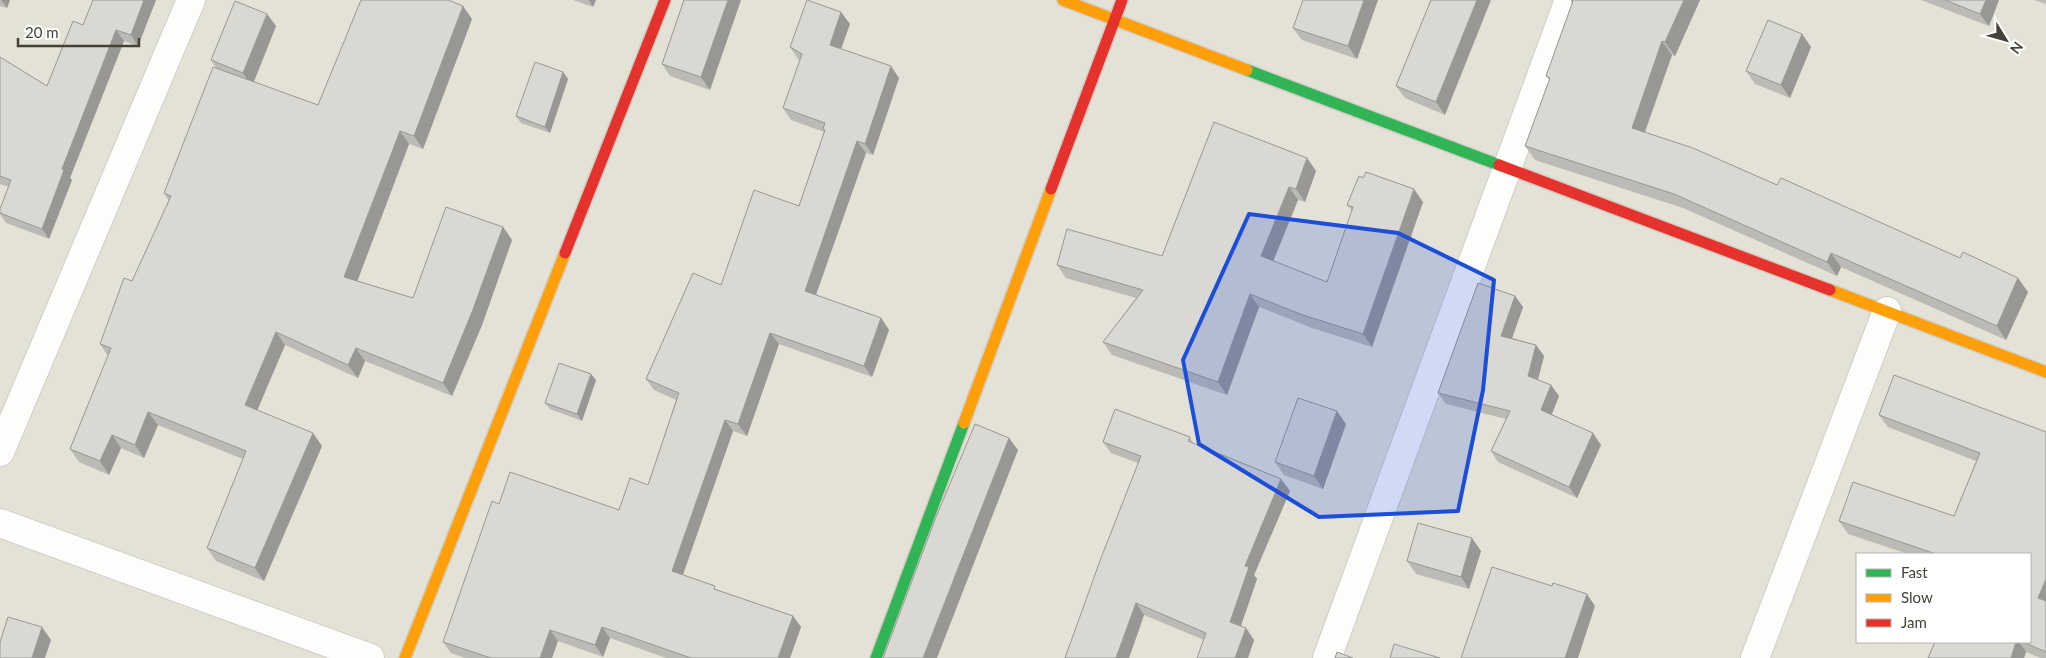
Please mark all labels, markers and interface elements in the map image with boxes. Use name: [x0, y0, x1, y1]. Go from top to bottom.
scale bar: [18, 15, 139, 47]
north arrow: [1981, 15, 2031, 65]
text: 20 m: [25, 23, 59, 41]
text: N: [2007, 39, 2027, 58]
legend: [1856, 553, 2031, 643]
text: Fast: [1901, 563, 1928, 581]
text: Slow: [1901, 588, 1933, 606]
text: Jam: [1901, 613, 1927, 631]

